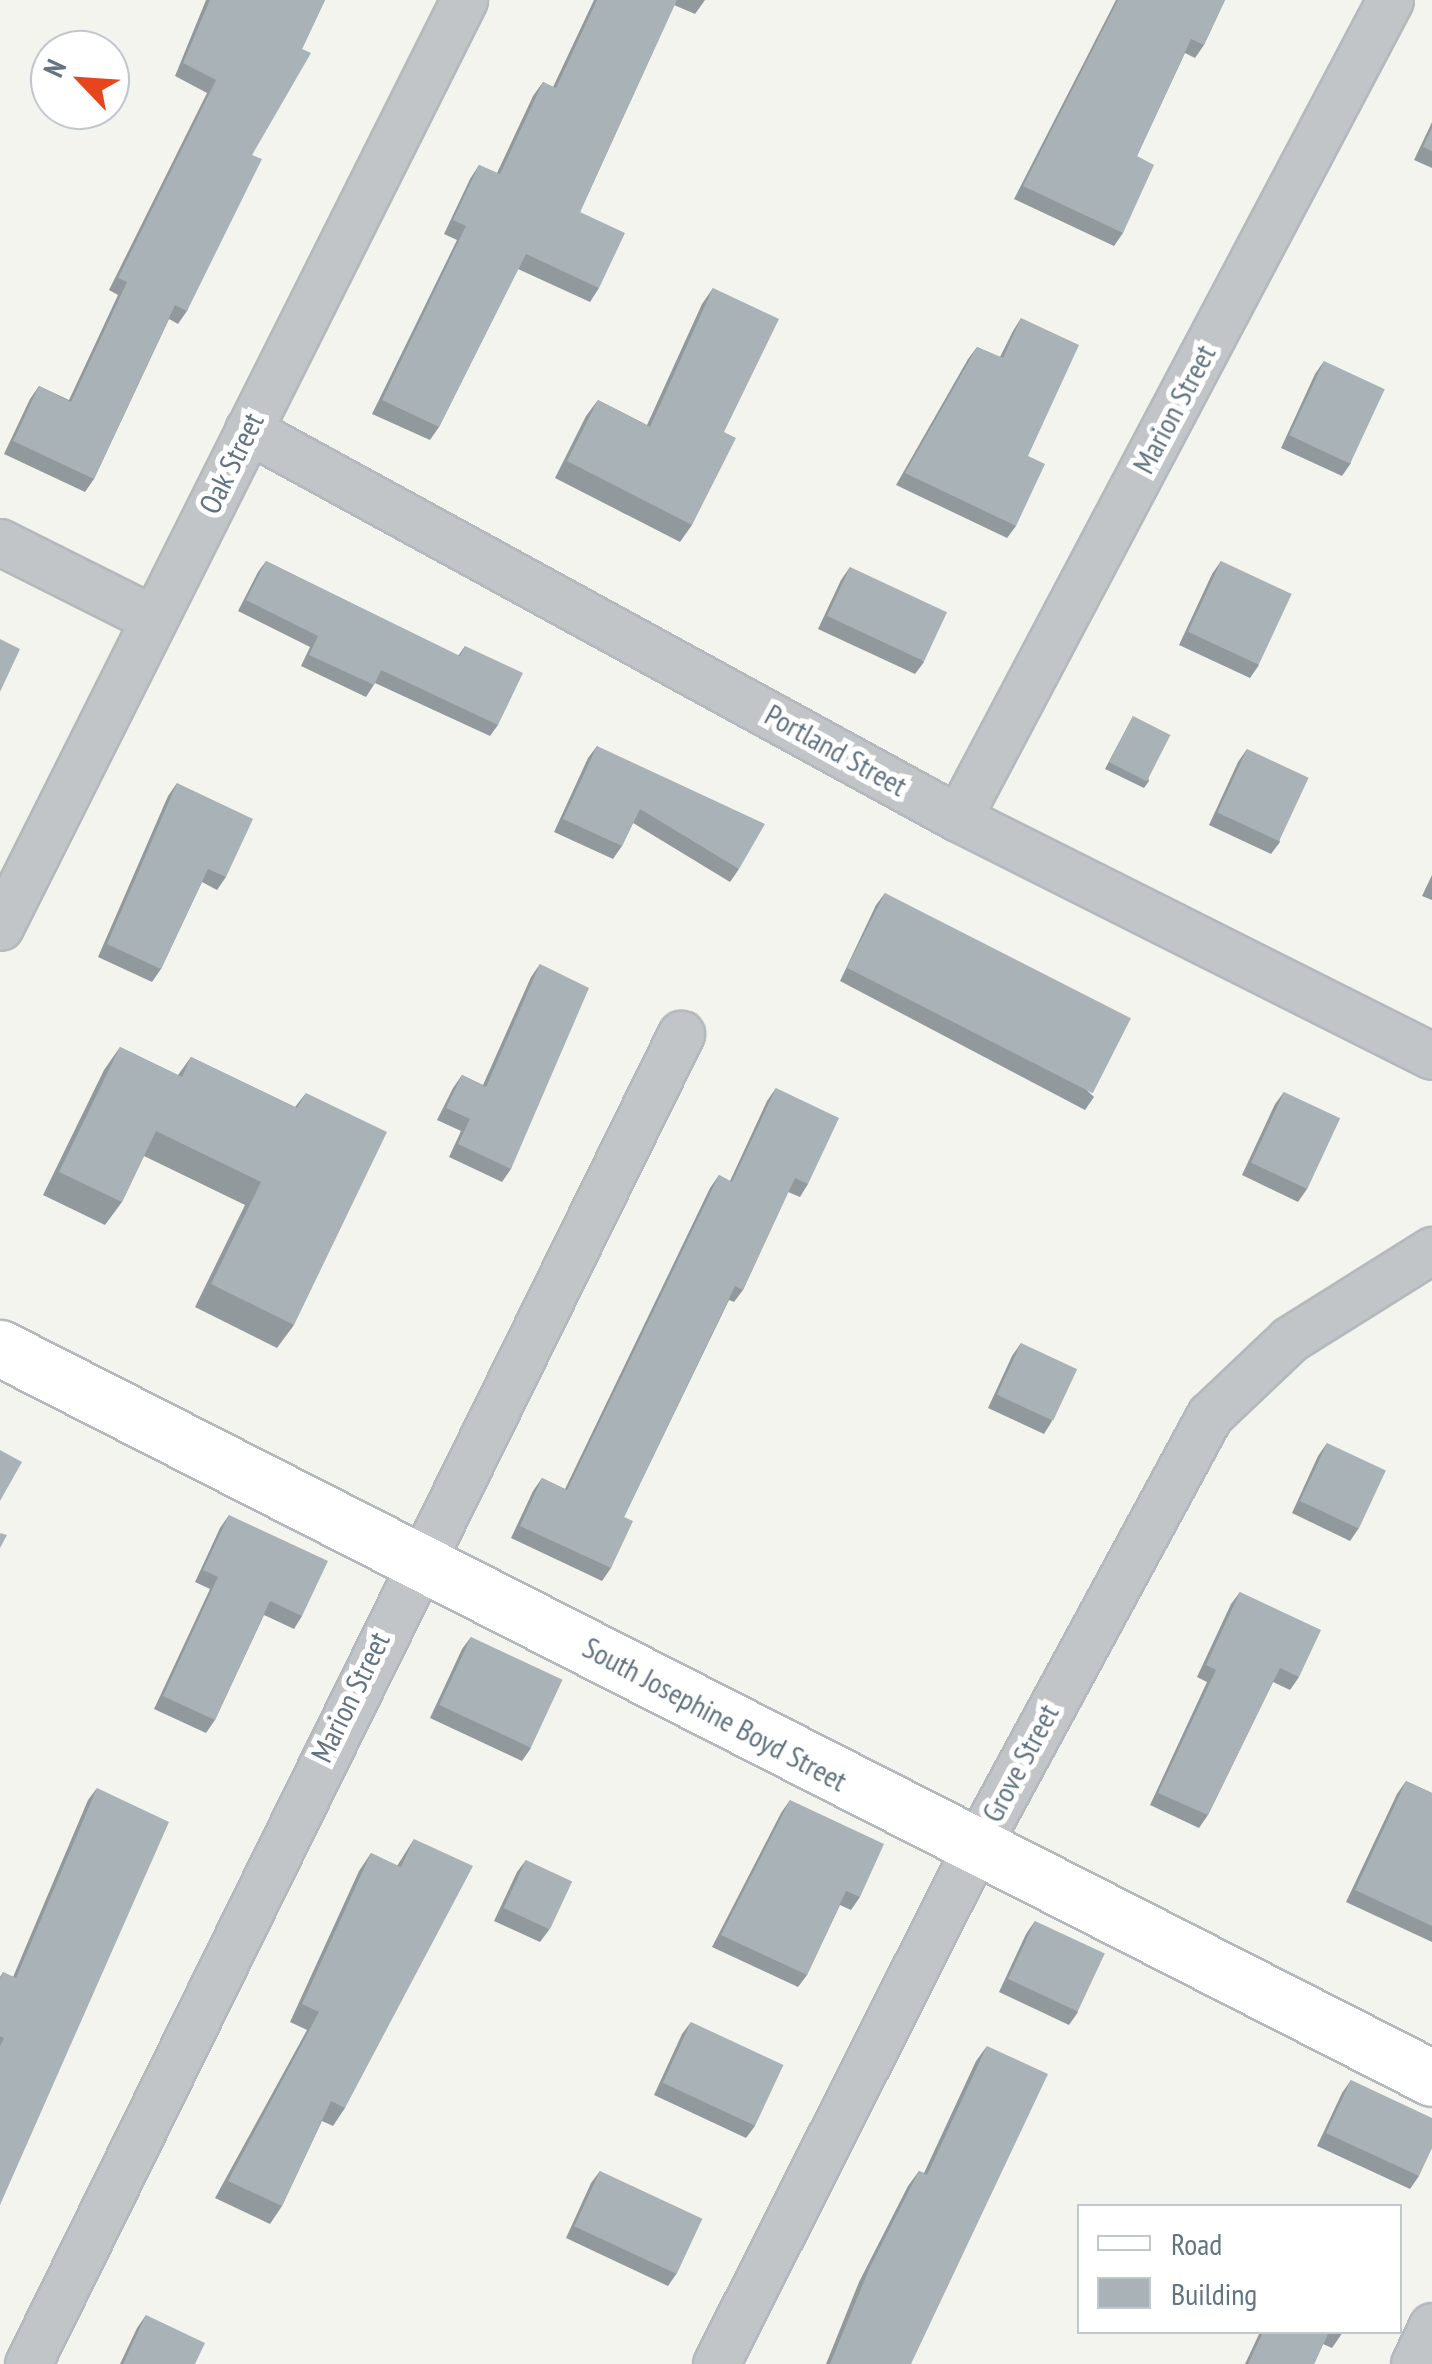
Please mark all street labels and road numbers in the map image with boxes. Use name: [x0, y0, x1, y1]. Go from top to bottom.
street label: Marion Street: [1125, 339, 1223, 479]
street label: Oak Street: [191, 406, 271, 520]
street label: Portland Street: [759, 696, 913, 804]
street label: Marion Street: [303, 1626, 397, 1768]
street label: South Josephine Boyd Street: [577, 1629, 853, 1799]
street label: Grove Street: [974, 1698, 1066, 1828]

